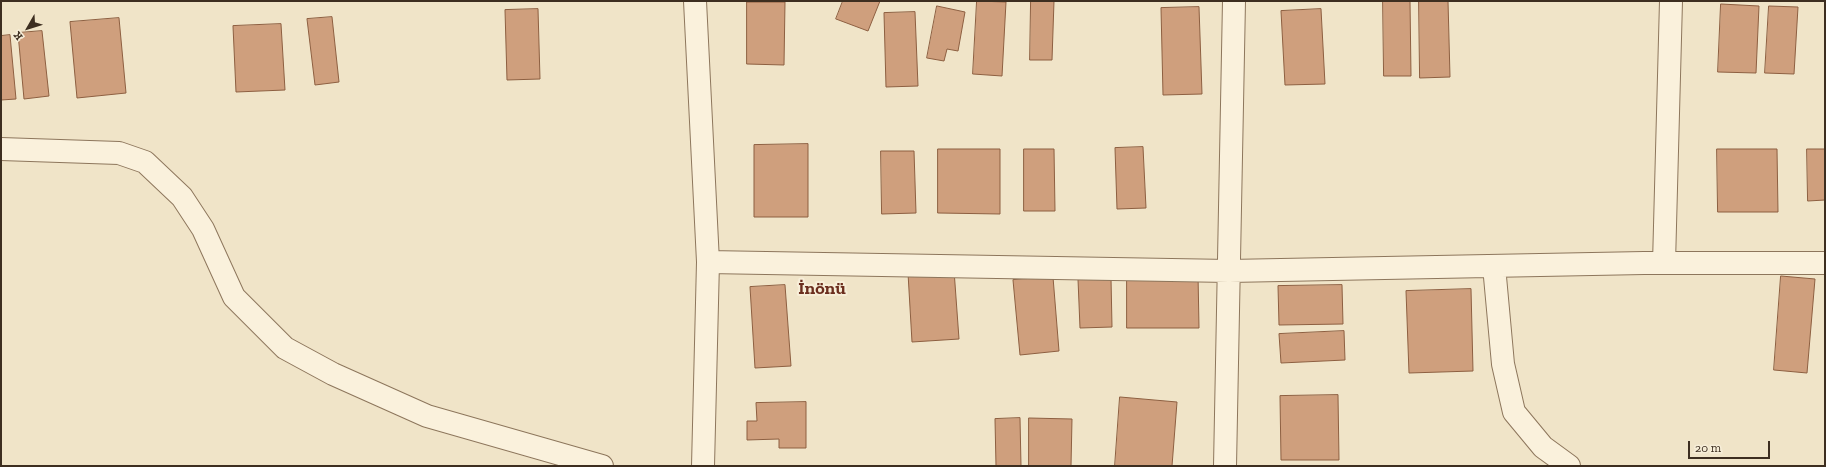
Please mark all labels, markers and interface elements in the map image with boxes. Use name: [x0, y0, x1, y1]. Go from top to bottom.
north arrow: [8, 8, 48, 48]
text: K: [11, 29, 26, 43]
district label: İnönü: [798, 278, 846, 300]
scale bar: [1690, 433, 1772, 459]
text: 20 m: [1695, 441, 1721, 455]

